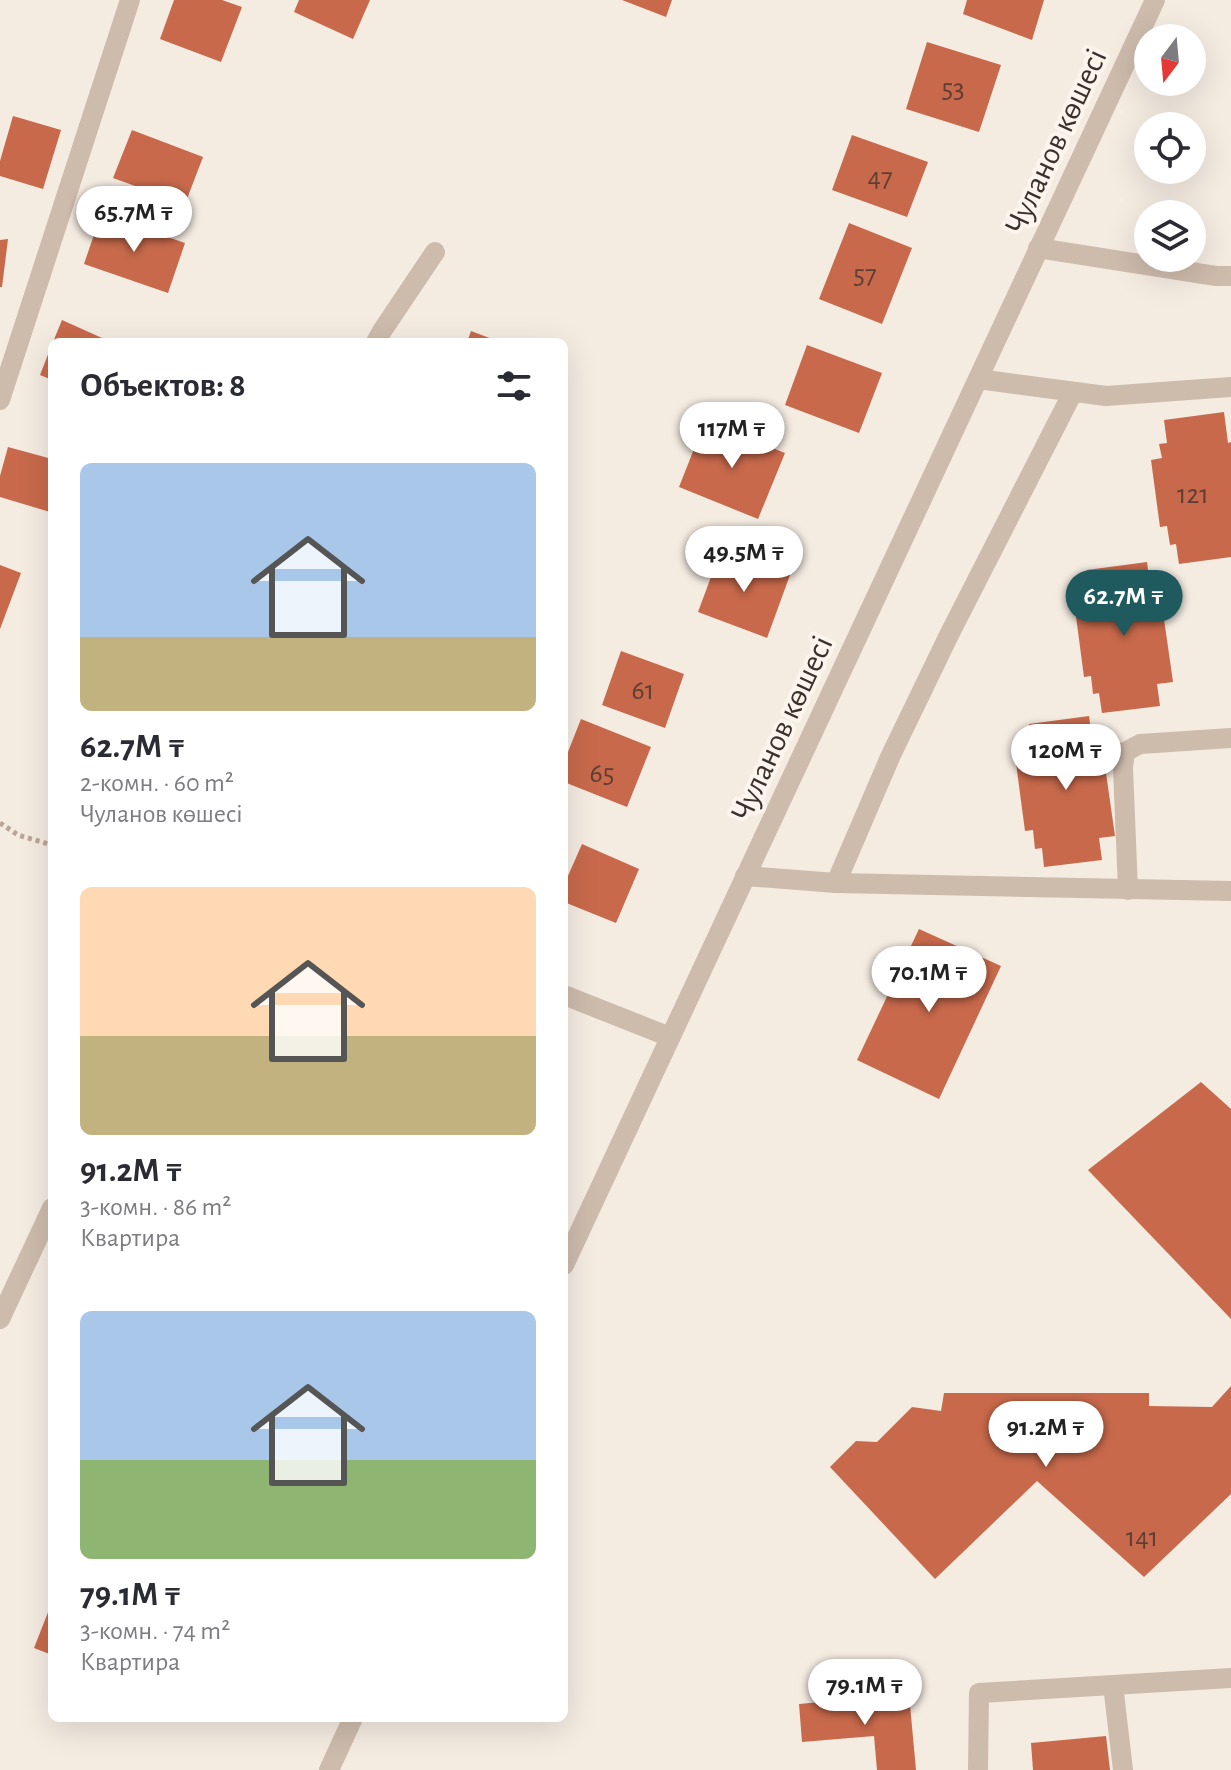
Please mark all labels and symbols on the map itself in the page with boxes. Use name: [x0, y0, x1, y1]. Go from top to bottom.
north arrow: [1134, 24, 1206, 96]
street label: Чуланов көшесі: [999, 44, 1113, 239]
house number: 53: [941, 75, 965, 103]
house number: 47: [867, 164, 893, 192]
pin: 65.7M ₸: [60, 186, 208, 254]
house number: 57: [853, 261, 877, 289]
pin: 117M ₸: [667, 402, 797, 470]
house number: 121: [1177, 481, 1209, 509]
pin: 49.5M ₸: [670, 526, 818, 594]
pin: 62.7M ₸: [1050, 570, 1198, 638]
street label: Чуланов көшесі: [725, 631, 839, 826]
house number: 61: [632, 677, 654, 705]
pin: 120M ₸: [1001, 724, 1131, 792]
house number: 65: [590, 760, 614, 788]
pin: 70.1M ₸: [855, 946, 1003, 1014]
pin: 91.2M ₸: [972, 1401, 1120, 1469]
house number: 141: [1126, 1524, 1158, 1552]
pin: 79.1M ₸: [791, 1659, 939, 1727]

